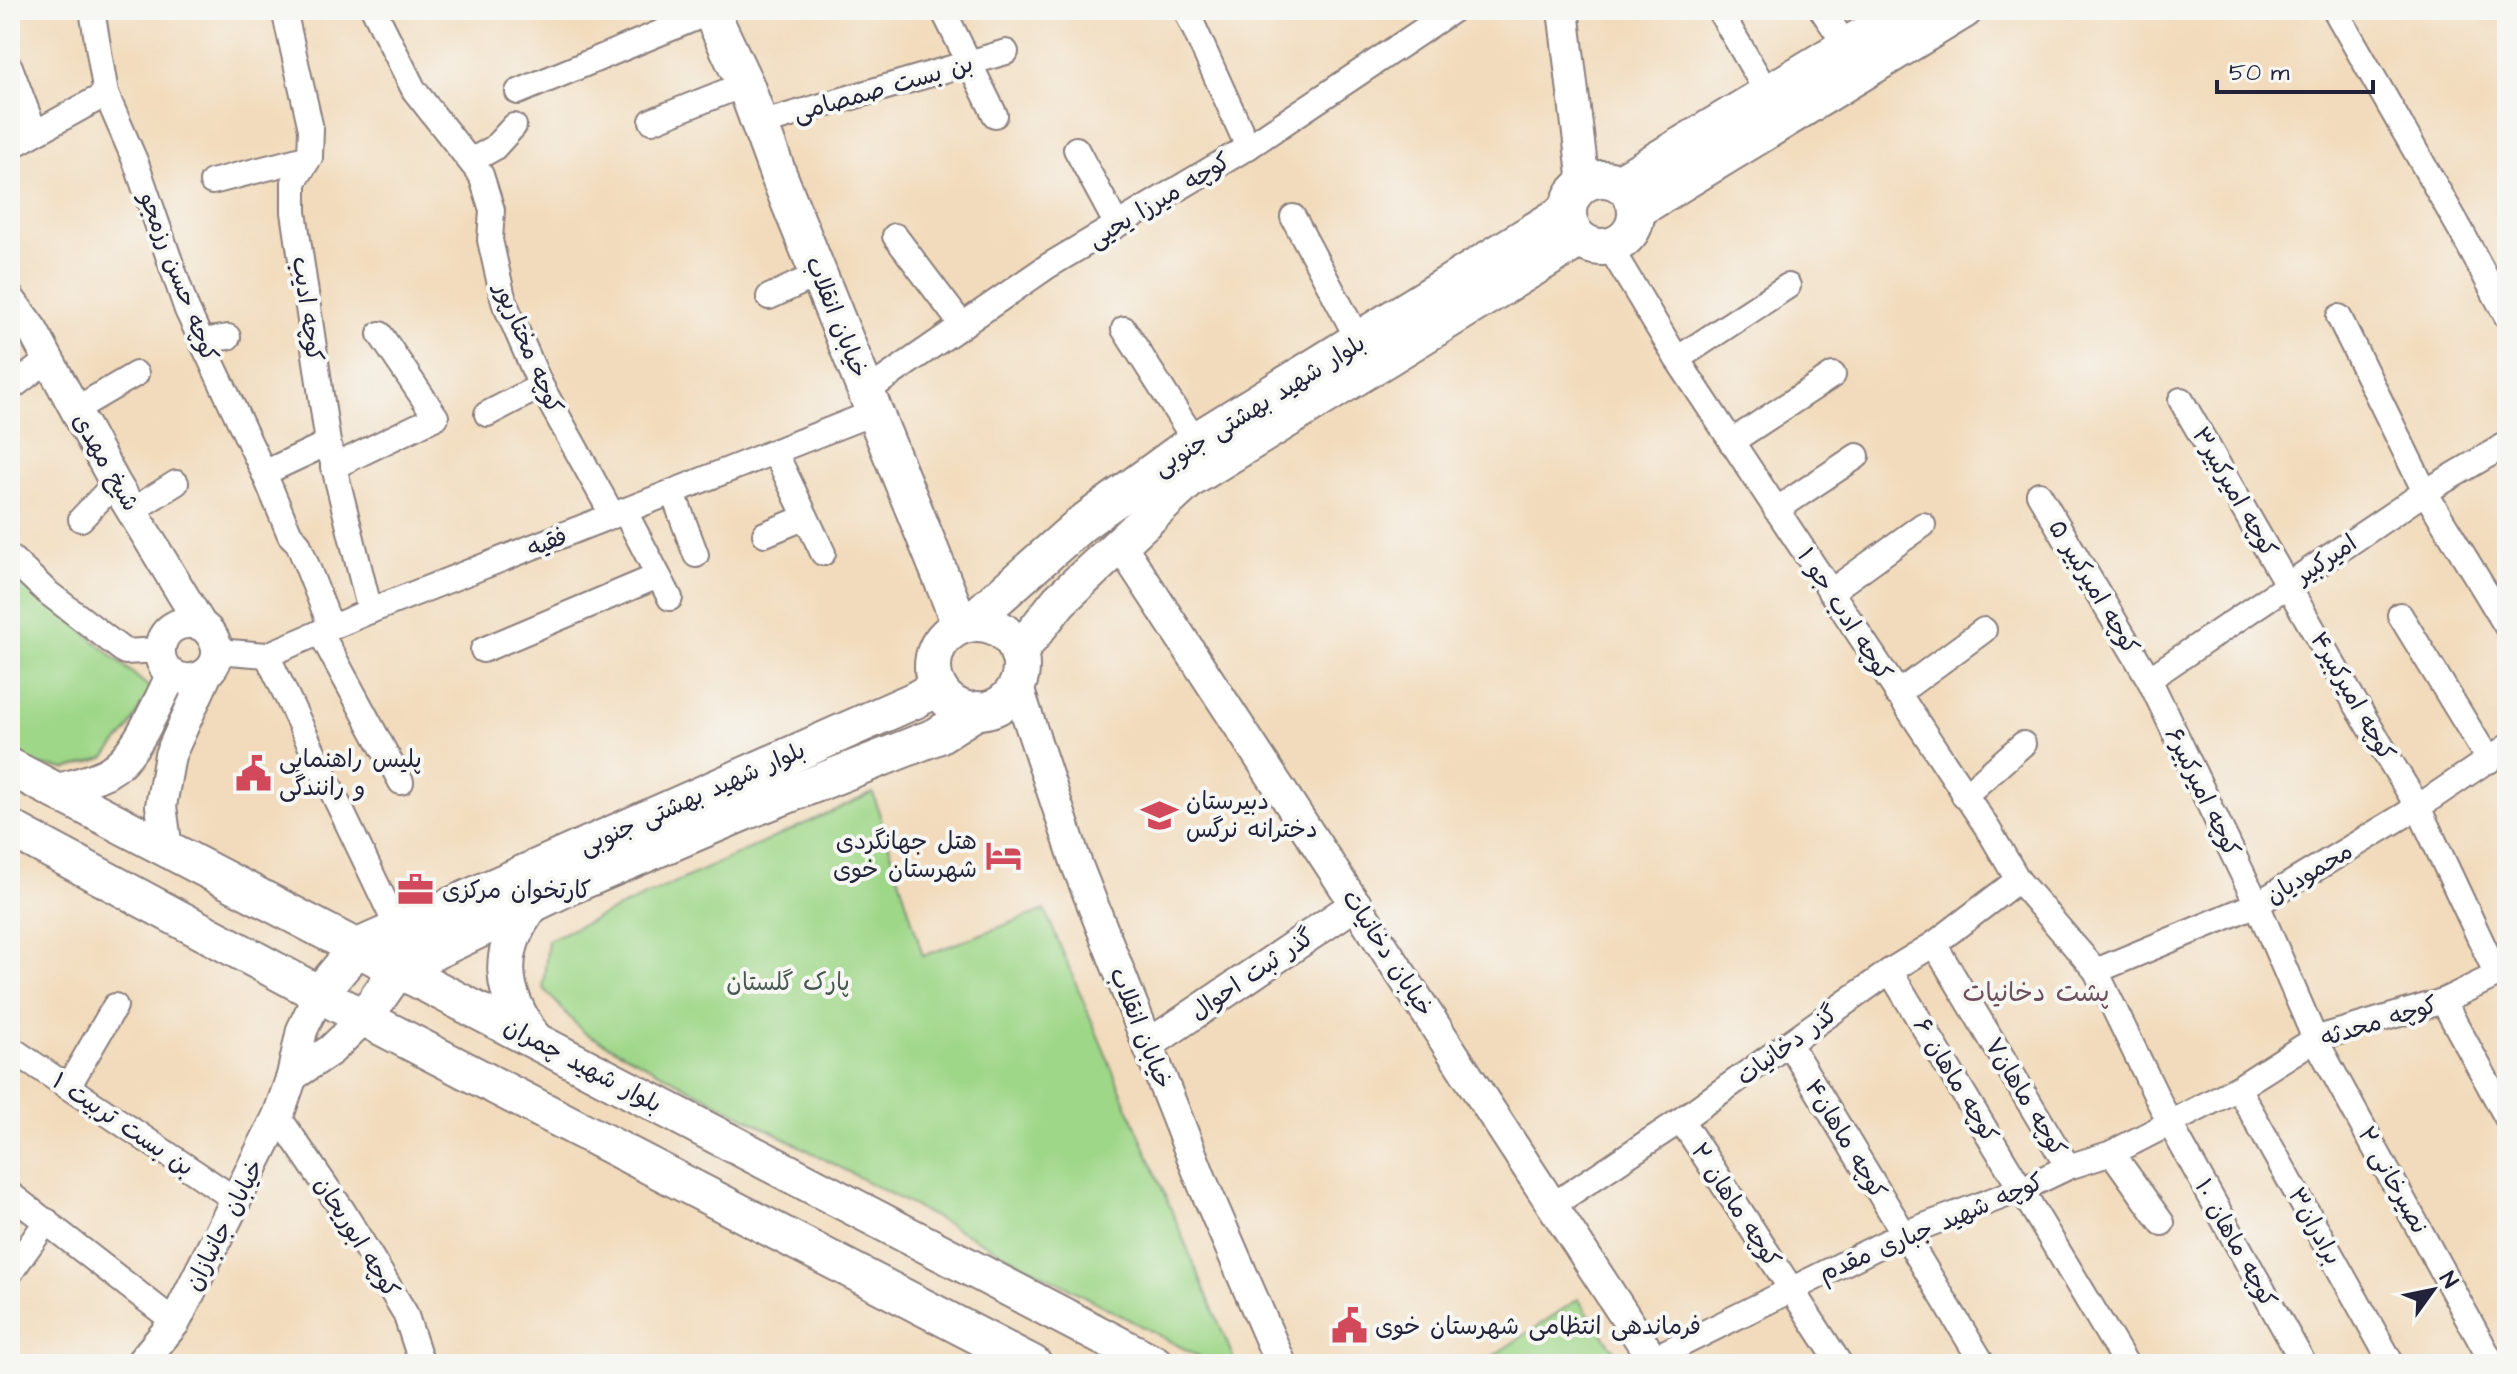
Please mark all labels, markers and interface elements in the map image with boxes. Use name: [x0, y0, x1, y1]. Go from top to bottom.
scale bar: [2217, 44, 2373, 94]
street label: بن بست صمصامی: [789, 47, 977, 131]
text: 50 m: [2229, 56, 2290, 90]
street label: کوچه میرزا یحیی: [1082, 145, 1237, 257]
street label: کوچه حسن رزمجو: [129, 186, 226, 367]
street label: خیابان انقلاب: [796, 252, 876, 383]
street label: کوچه ادیب: [283, 254, 331, 364]
street label: کوچه مختارپور: [484, 276, 571, 419]
street label: بلوار شهید بهشتی جنوبی: [1147, 327, 1372, 485]
street label: شیخ مهدی: [63, 407, 147, 518]
street label: کوچه امیرکبیر۳: [2183, 421, 2285, 564]
street label: کوچه امیرکبیر ۵: [2039, 514, 2147, 661]
street label: فقیه: [522, 520, 572, 566]
street label: امیرکبیر: [2287, 527, 2364, 594]
street label: کوچه ادب جو ۱: [1788, 541, 1900, 688]
street label: کوچه امیرکبیر۴: [2301, 626, 2403, 767]
street label: کوچه امیرکبیر۶: [2156, 722, 2248, 863]
street label: بلوار شهید بهشتی جنوبی: [574, 734, 811, 864]
place label: پلیس راهنمایی و رانندگی: [279, 743, 422, 805]
public building icon: پلیس راهنمایی و رانندگی: [234, 754, 272, 792]
place label: دبیرستان دخترانه نرگس: [1186, 785, 1318, 847]
school or university icon: دبیرستان دخترانه نرگس: [1141, 796, 1179, 834]
place label: هتل جهانگردی شهرستان خوی: [833, 825, 977, 887]
street label: محمودیان: [2260, 835, 2359, 913]
hotel icon: هتل جهانگردی شهرستان خوی: [984, 836, 1022, 874]
office icon: کارتخوان مرکزی: [397, 871, 435, 909]
place label: کارتخوان مرکزی: [442, 874, 591, 908]
street label: خیابان دخانیات: [1333, 883, 1441, 1024]
street label: گذر ثبت احوال: [1184, 921, 1321, 1029]
street label: خیابان انقلاب: [1100, 963, 1180, 1094]
park label: پارک گلستان: [726, 966, 850, 1000]
district label: پشت دخانیات: [1963, 975, 2109, 1011]
street label: کوچه محدثه: [2317, 988, 2442, 1056]
street label: گذر دخانیات: [1730, 997, 1845, 1094]
street label: بلوار شهید چمران: [498, 1010, 667, 1122]
street label: کوچه ماهان ۶: [1904, 1011, 2006, 1150]
street label: کوچه ماهان۷: [1976, 1032, 2074, 1164]
street label: بن بست تربیت ۱: [45, 1065, 200, 1185]
street label: کوچه ماهان۴: [1796, 1073, 1894, 1206]
street label: نصیرخانی ۲: [2349, 1121, 2436, 1240]
street label: کوچه ماهان ۲: [1682, 1137, 1788, 1275]
street label: خیابان جانبازان: [177, 1154, 273, 1297]
street label: کوچه شهید جباری مقدم: [1814, 1165, 2049, 1291]
street label: کوچه ابوریحان: [305, 1170, 407, 1305]
street label: کوچه ماهان ۱۰: [2186, 1173, 2285, 1314]
street label: برادران۳: [2279, 1182, 2349, 1271]
north arrow: [2393, 1250, 2473, 1330]
text: N: [2432, 1266, 2465, 1294]
public building icon: فرماندهی انتظامی شهرستان خوی: [1330, 1307, 1368, 1345]
place label: فرماندهی انتظامی شهرستان خوی: [1375, 1310, 1701, 1344]

